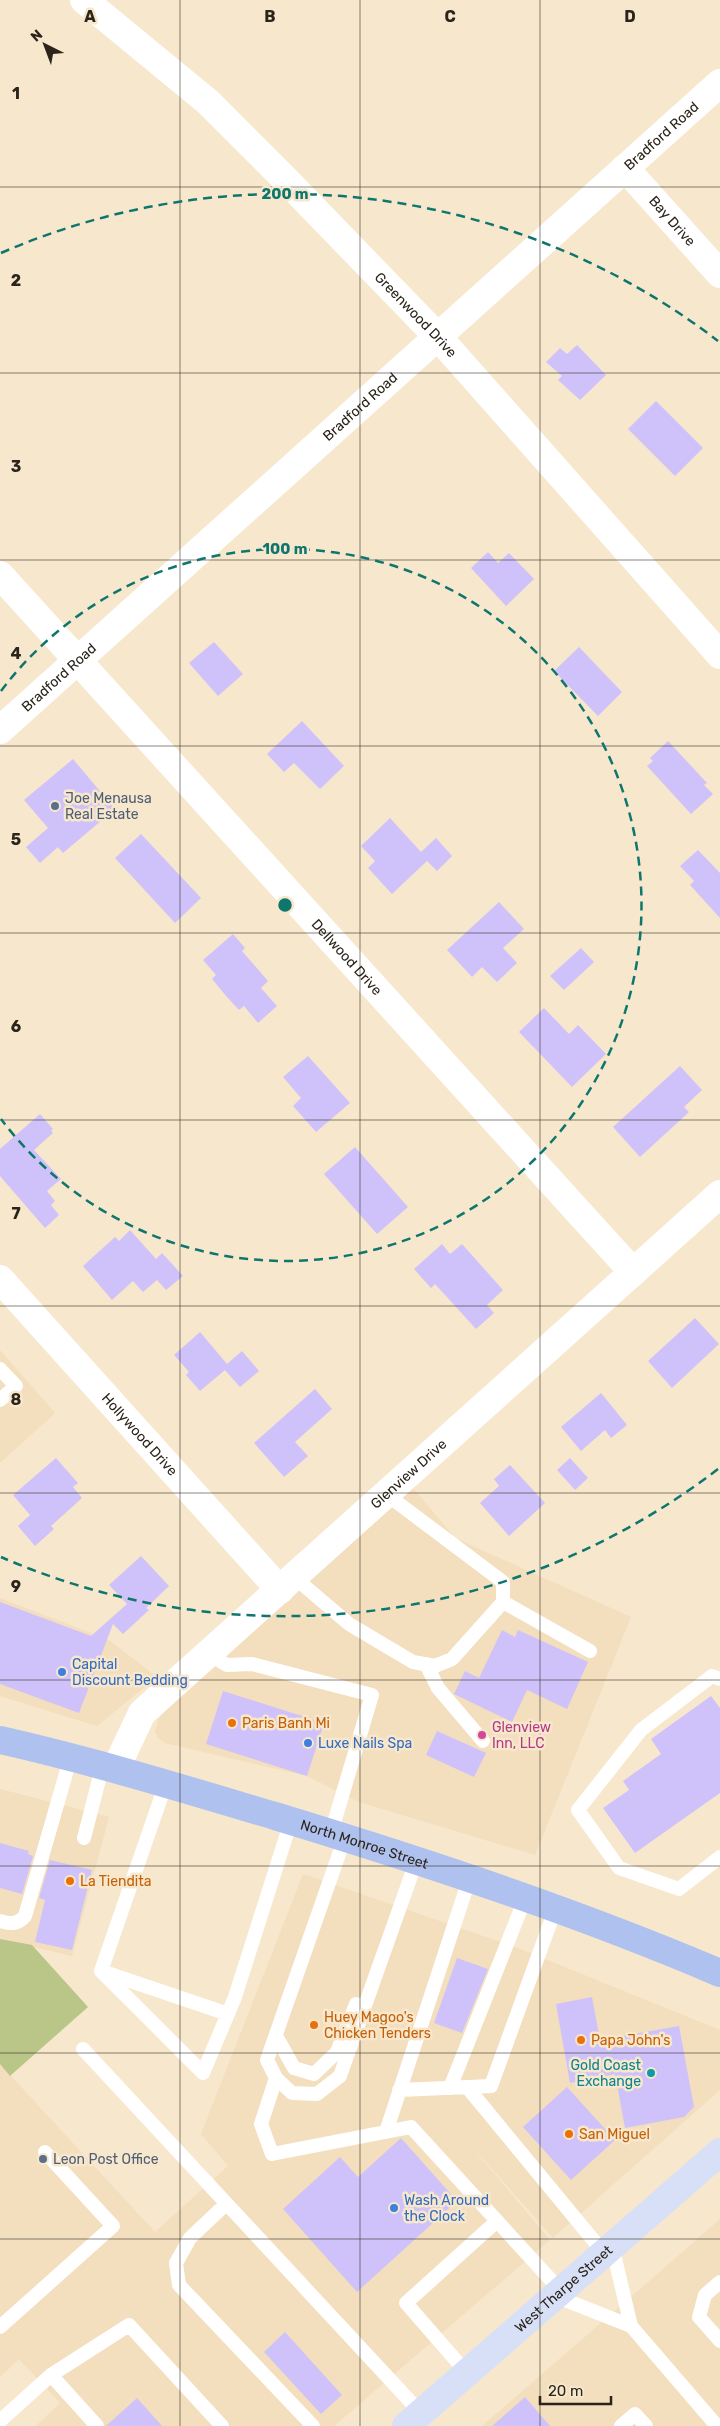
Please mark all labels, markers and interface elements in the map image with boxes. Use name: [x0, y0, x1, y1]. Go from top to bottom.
text: A: [84, 7, 96, 26]
text: B: [264, 7, 276, 26]
text: C: [444, 7, 456, 26]
text: D: [624, 7, 636, 26]
north arrow: [20, 20, 70, 70]
text: N: [27, 26, 46, 45]
text: 1: [12, 84, 20, 103]
street label: Bradford Road: [621, 98, 702, 174]
text: 200 m: [261, 185, 309, 203]
street label: Bay Drive: [646, 192, 699, 250]
street label: Greenwood Drive: [371, 269, 461, 361]
text: 2: [11, 271, 21, 290]
street label: Bradford Road: [319, 369, 401, 444]
text: 3: [11, 457, 21, 476]
text: 100 m: [263, 540, 307, 558]
street label: Bradford Road: [18, 639, 99, 715]
text: 4: [11, 644, 22, 663]
place label: Joe Menausa Real Estate: [65, 790, 152, 823]
marker: Joe Menausa Real Estate: [49, 800, 61, 812]
text: 5: [11, 830, 21, 849]
centre of rings: [276, 896, 294, 914]
street label: Dellwood Drive: [308, 915, 386, 999]
text: 6: [11, 1017, 21, 1036]
text: 7: [11, 1204, 21, 1223]
text: 8: [11, 1390, 22, 1409]
street label: Hollywood Drive: [98, 1390, 181, 1479]
street label: Glenview Drive: [367, 1435, 450, 1512]
text: 9: [11, 1577, 21, 1596]
place label: Capital Discount Bedding: [72, 1656, 188, 1689]
marker: Capital Discount Bedding: [56, 1666, 68, 1678]
place label: Paris Banh Mi: [242, 1715, 330, 1732]
marker: Paris Banh Mi: [226, 1717, 238, 1729]
place label: Glenview Inn, LLC: [492, 1719, 551, 1752]
marker: Glenview Inn, LLC: [476, 1729, 488, 1741]
place label: Luxe Nails Spa: [318, 1735, 412, 1752]
marker: Luxe Nails Spa: [302, 1737, 314, 1749]
street label: North Monroe Street: [298, 1816, 431, 1873]
place label: La Tiendita: [80, 1873, 151, 1890]
marker: La Tiendita: [64, 1875, 76, 1887]
place label: Huey Magoo's Chicken Tenders: [324, 2009, 431, 2042]
marker: Huey Magoo's Chicken Tenders: [308, 2019, 320, 2031]
place label: Papa John's: [591, 2032, 670, 2049]
marker: Papa John's: [575, 2034, 587, 2046]
place label: Gold Coast Exchange: [571, 2057, 642, 2090]
marker: Gold Coast Exchange: [645, 2067, 657, 2079]
place label: San Miguel: [579, 2126, 650, 2143]
marker: San Miguel: [563, 2128, 575, 2140]
place label: Leon Post Office: [53, 2151, 159, 2168]
marker: Leon Post Office: [37, 2153, 49, 2165]
place label: Wash Around the Clock: [404, 2192, 489, 2225]
marker: Wash Around the Clock: [388, 2202, 400, 2214]
street label: West Tharpe Street: [511, 2241, 616, 2336]
scale bar: [540, 2374, 611, 2406]
text: 20 m: [548, 2382, 583, 2400]

